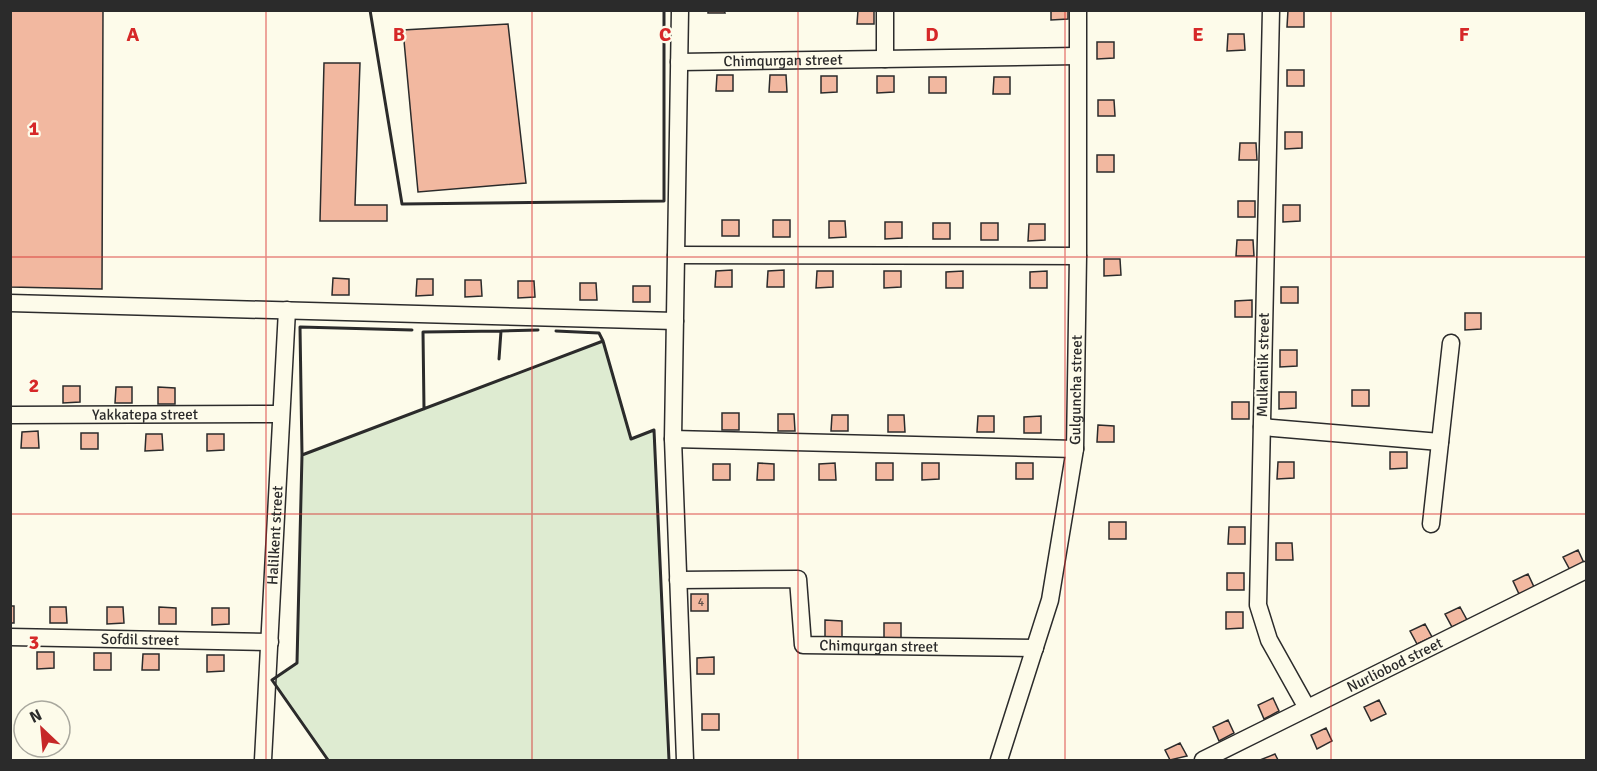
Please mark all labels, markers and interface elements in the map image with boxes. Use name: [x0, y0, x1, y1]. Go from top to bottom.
text: A: [127, 22, 140, 47]
text: B: [393, 22, 405, 47]
text: C: [659, 22, 671, 47]
text: D: [925, 22, 939, 47]
text: E: [1192, 22, 1204, 47]
text: F: [1459, 22, 1470, 47]
street label: Chimqurgan street: [723, 51, 843, 70]
text: 1: [29, 116, 40, 141]
street label: Mulkanlik street: [1253, 313, 1273, 417]
street label: Gulguncha street: [1066, 335, 1086, 445]
text: 2: [29, 373, 39, 398]
street label: Yakkatepa street: [92, 405, 198, 424]
street label: Halilkent street: [263, 485, 287, 585]
house number: 4: [698, 595, 705, 610]
text: 3: [29, 630, 39, 655]
street label: Sofdil street: [101, 630, 179, 649]
street label: Nurliobod street: [1344, 634, 1446, 696]
street label: Chimqurgan street: [819, 636, 939, 656]
north arrow: [12, 699, 72, 759]
text: N: [26, 705, 45, 728]

